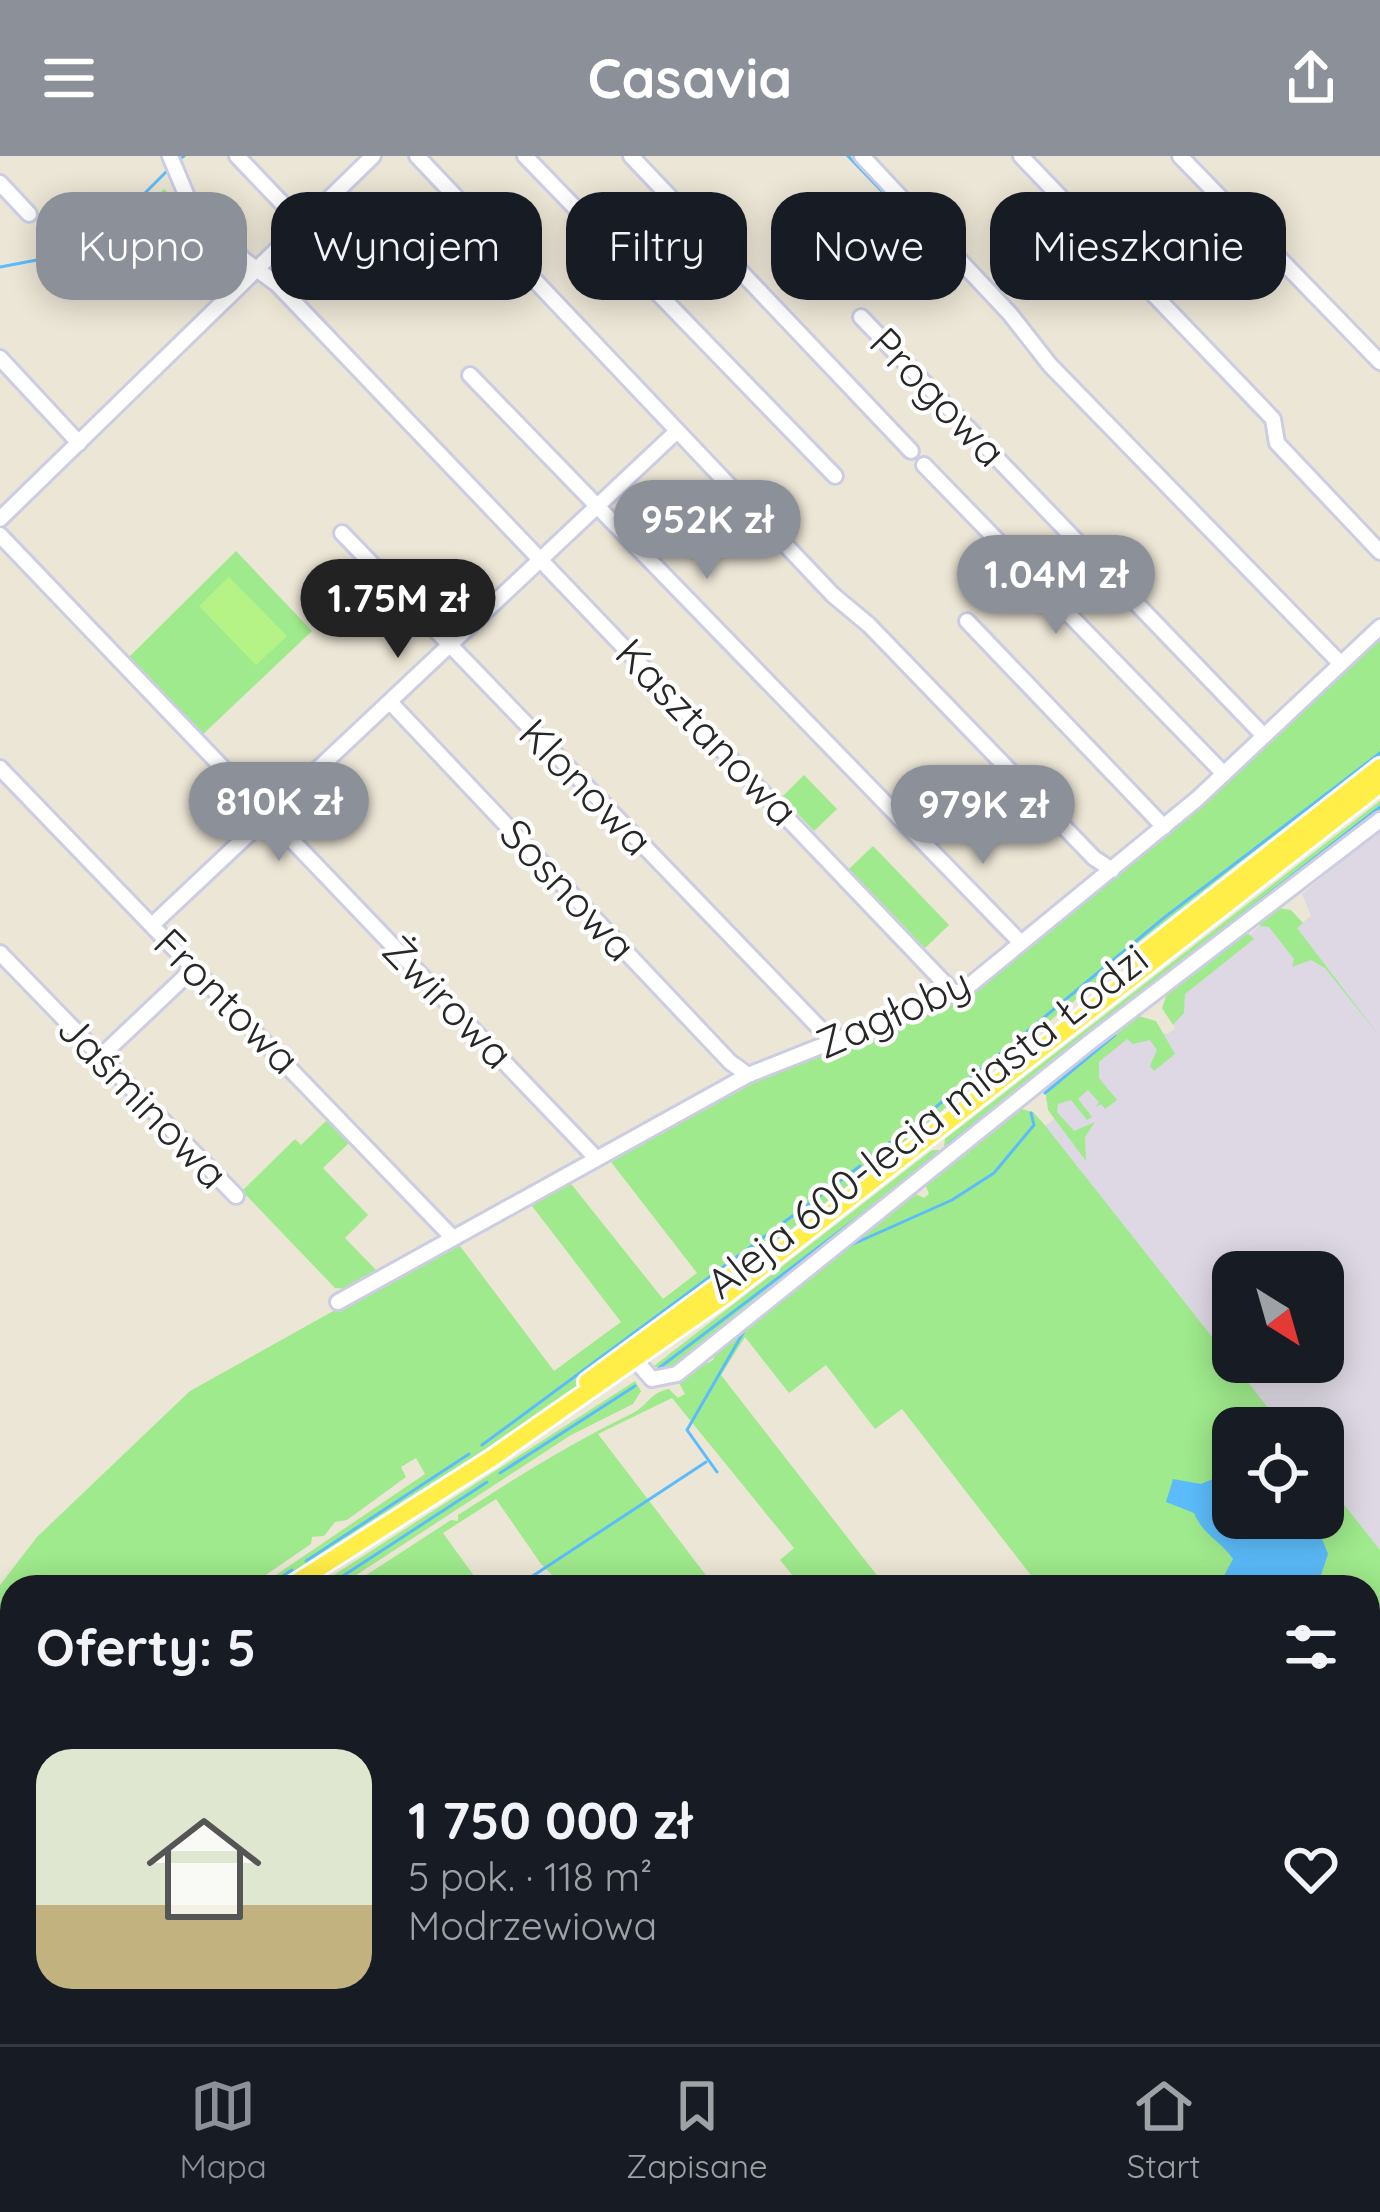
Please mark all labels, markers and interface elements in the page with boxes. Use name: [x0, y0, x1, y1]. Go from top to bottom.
text: Casavia: [588, 44, 792, 112]
icon: menu: [36, 45, 102, 111]
icon: share: [1278, 45, 1344, 111]
chip: Kupno: [36, 192, 247, 300]
chip: Wynajem: [271, 192, 542, 300]
chip: Filtry: [566, 192, 747, 300]
chip: Nowe: [771, 192, 966, 300]
chip: Mieszkanie: [990, 192, 1286, 300]
street label: Progowa: [859, 316, 1018, 477]
pin: 952K zł: [596, 480, 818, 582]
text: 952K zł: [641, 494, 773, 543]
pin: 1.04M zł: [932, 535, 1180, 637]
text: 1.04M zł: [984, 549, 1128, 598]
pin: 1.75M zł: [274, 559, 522, 661]
text: 1.75M zł: [327, 573, 469, 622]
street label: Kasztanowa: [605, 627, 810, 836]
street label: Klonowa: [508, 707, 664, 866]
pin: 810K zł: [168, 762, 390, 864]
pin: 979K zł: [872, 765, 1094, 867]
text: 810K zł: [216, 776, 342, 825]
text: 979K zł: [918, 779, 1048, 828]
street label: Sosnowa: [489, 807, 648, 972]
street label: Frontowa: [143, 917, 311, 1085]
street label: Żwirowa: [372, 924, 525, 1080]
street label: Aleja 600-lecia miasta Łodzi: [695, 932, 1158, 1310]
street label: Zagłoby: [808, 955, 978, 1070]
street label: Jaśminowa: [47, 1002, 240, 1199]
north arrow: [1212, 1251, 1344, 1383]
map controls: [1212, 1251, 1344, 1539]
button: locate: [1212, 1407, 1344, 1539]
icon: filters: [1278, 1614, 1344, 1680]
text: Oferty: 5: [36, 1615, 256, 1679]
text: 1 750 000 zł: [408, 1788, 692, 1852]
icon: home: [132, 1797, 276, 1941]
icon: heart: [1278, 1836, 1344, 1902]
text: 5 pok. · 118 m²: [408, 1852, 652, 1901]
text: Modrzewiowa: [408, 1901, 657, 1950]
tab: Mapa: [180, 2073, 267, 2186]
tab: Zapisane: [626, 2073, 768, 2186]
tab: Start: [1127, 2073, 1200, 2186]

